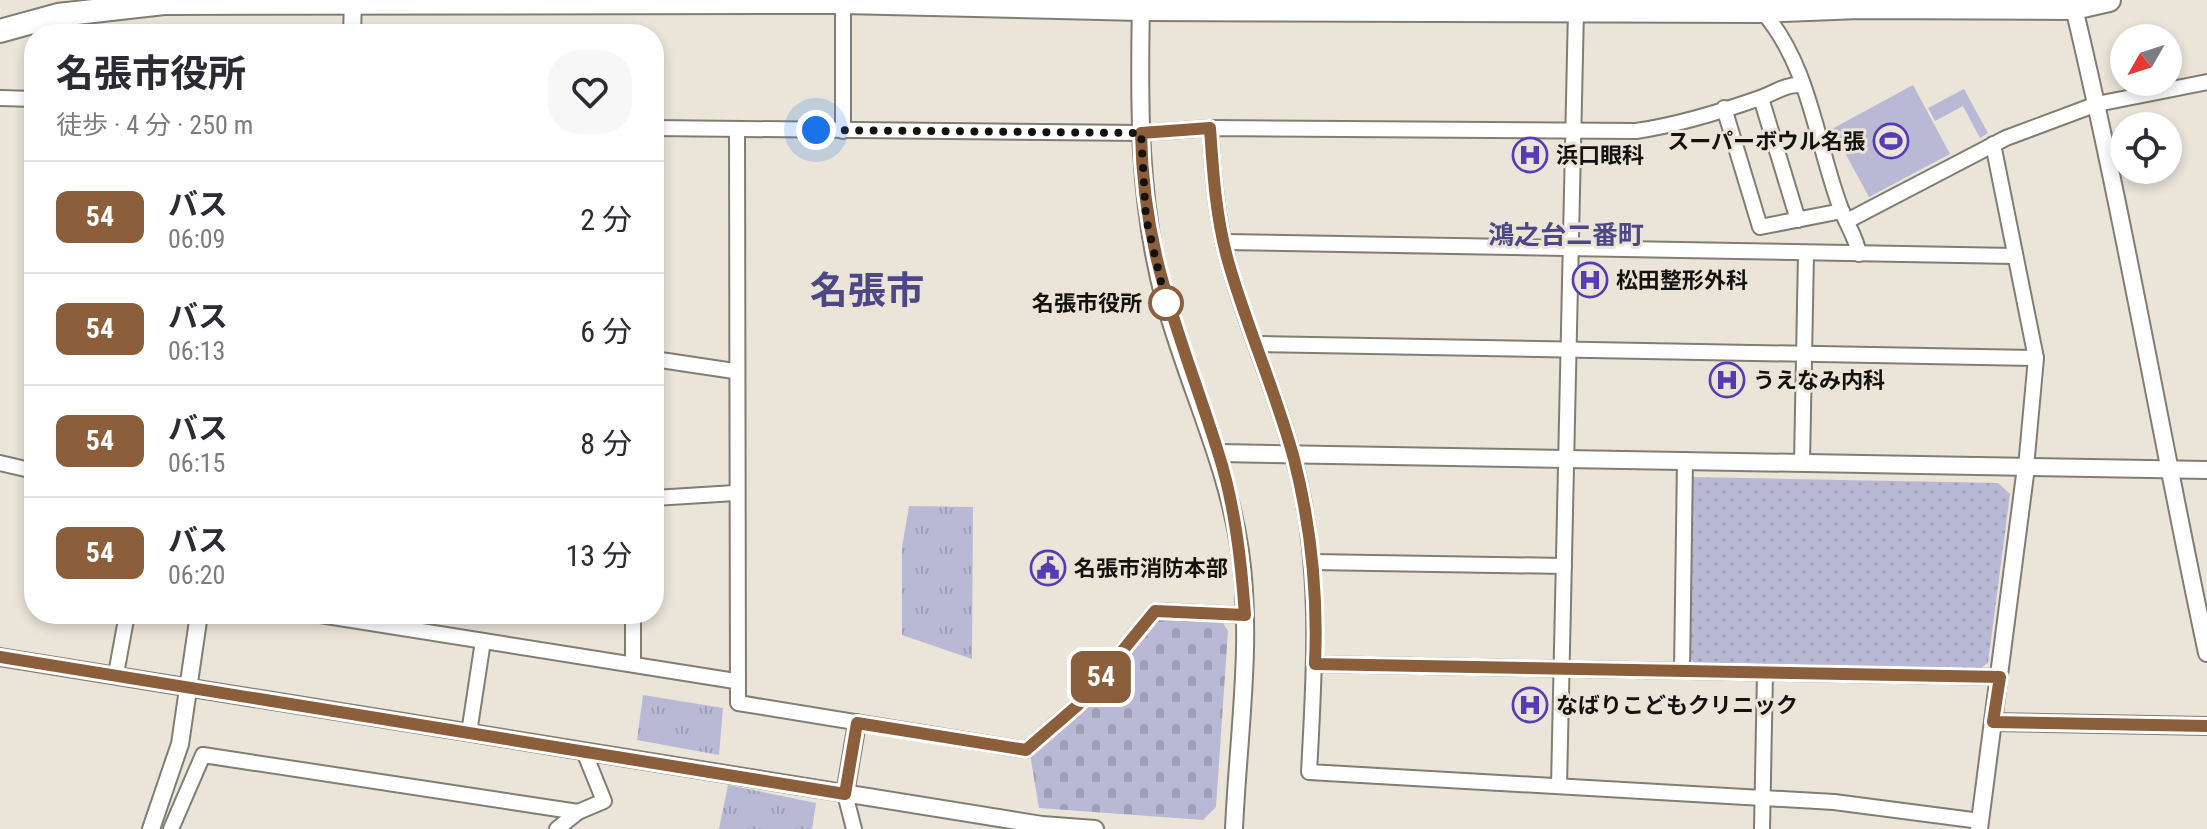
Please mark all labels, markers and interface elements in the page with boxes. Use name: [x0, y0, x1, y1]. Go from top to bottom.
north arrow: [2110, 24, 2182, 96]
map controls: [2110, 24, 2182, 184]
button: heart: [548, 50, 632, 134]
text: 名張市役所: [56, 52, 246, 96]
text: 徒歩 · 4 分 · 250 m: [56, 110, 253, 140]
your location: [796, 110, 836, 150]
button: locate: [2110, 112, 2182, 184]
sports icon: スーパーボウル名張: [1872, 122, 1910, 160]
place label: スーパーボウル名張: [1667, 129, 1865, 154]
hospital icon: 浜口眼科: [1511, 136, 1549, 174]
place label: 浜口眼科: [1556, 143, 1644, 168]
text: バス: [168, 187, 228, 222]
text: 54: [86, 200, 114, 233]
text: 2 分: [580, 202, 632, 237]
district label: 鴻之台二番町: [1488, 220, 1644, 250]
text: 06:09: [168, 224, 225, 254]
hospital icon: 松田整形外科: [1571, 261, 1609, 299]
place label: 松田整形外科: [1616, 268, 1748, 293]
district label: 名張市: [810, 269, 924, 313]
marker: 名張市役所: [1149, 286, 1183, 320]
place label: 名張市役所: [1032, 291, 1142, 316]
text: バス: [168, 299, 228, 334]
text: 54: [86, 312, 114, 345]
text: 6 分: [580, 314, 632, 349]
text: 06:13: [168, 336, 225, 366]
hospital icon: うえなみ内科: [1708, 361, 1746, 399]
place label: うえなみ内科: [1753, 368, 1885, 393]
text: バス: [168, 411, 228, 446]
text: 54: [86, 424, 114, 457]
text: 8 分: [580, 426, 632, 461]
text: 06:15: [168, 448, 225, 478]
text: バス: [168, 523, 228, 558]
text: 54: [86, 536, 114, 569]
text: 13 分: [565, 538, 632, 573]
public building icon: 名張市消防本部: [1029, 549, 1067, 587]
place label: 名張市消防本部: [1074, 556, 1228, 581]
text: 06:20: [168, 560, 225, 590]
line badge: 54: [1065, 651, 1137, 703]
text: 54: [1087, 660, 1115, 693]
hospital icon: なばりこどもクリニック: [1511, 686, 1549, 724]
place label: なばりこどもクリニック: [1556, 693, 1798, 718]

